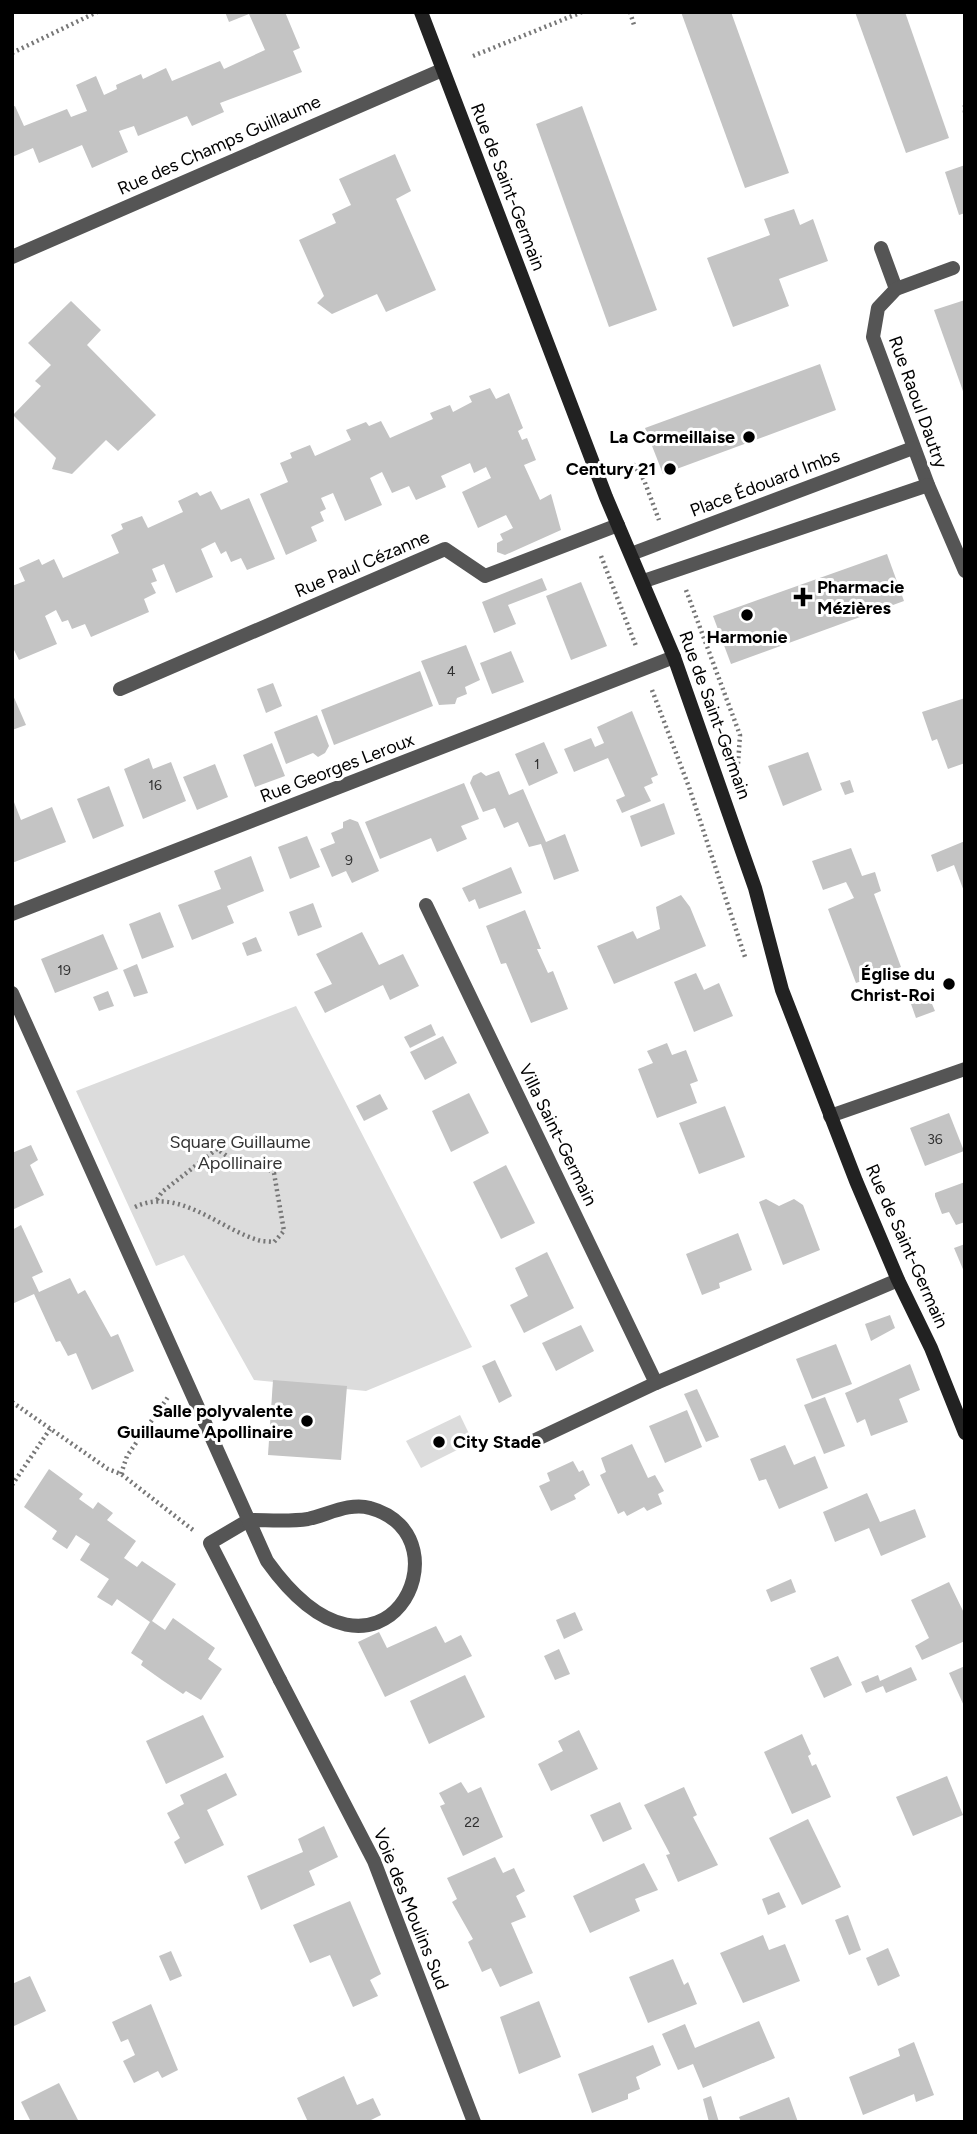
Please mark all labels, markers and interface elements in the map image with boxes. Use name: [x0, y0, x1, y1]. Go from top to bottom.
street label: Rue des Champs Guillaume: [114, 90, 324, 200]
street label: Rue de Saint-Germain: [466, 100, 550, 274]
street label: Rue Raoul Dautry: [884, 333, 952, 472]
place label: La Cormeillaise: [609, 426, 735, 448]
marker: La Cormeillaise: [741, 429, 757, 445]
street label: Place Édouard Imbs: [687, 444, 843, 522]
place label: Century 21: [566, 458, 656, 480]
marker: Century 21: [662, 461, 678, 477]
street label: Rue Paul Cézanne: [291, 526, 433, 602]
place label: Pharmacie Mézières: [817, 576, 904, 619]
marker: Pharmacie Mézières: [795, 589, 811, 605]
marker: Harmonie: [739, 607, 755, 623]
place label: Harmonie: [707, 626, 788, 648]
street label: Rue de Saint-Germain: [674, 628, 756, 802]
house number: 4: [447, 663, 456, 680]
street label: Rue Georges Leroux: [257, 728, 418, 808]
house number: 1: [534, 756, 540, 773]
house number: 16: [148, 777, 162, 794]
house number: 9: [345, 852, 353, 869]
house number: 19: [57, 962, 71, 979]
place label: Église du Christ-Roi: [850, 963, 935, 1006]
marker: Église du Christ-Roi: [941, 976, 957, 992]
street label: Villa Saint-Germain: [514, 1060, 602, 1210]
park label: Square Guillaume Apollinaire: [169, 1131, 311, 1174]
house number: 36: [927, 1131, 943, 1148]
street label: Rue de Saint-Germain: [861, 1160, 953, 1332]
place label: Salle polyvalente Guillaume Apollinaire: [117, 1400, 293, 1443]
marker: Salle polyvalente Guillaume Apollinaire: [299, 1413, 315, 1429]
place label: City Stade: [453, 1431, 541, 1453]
marker: City Stade: [431, 1434, 447, 1450]
house number: 22: [464, 1814, 480, 1831]
street label: Voie des Moulins Sud: [369, 1825, 453, 1993]

